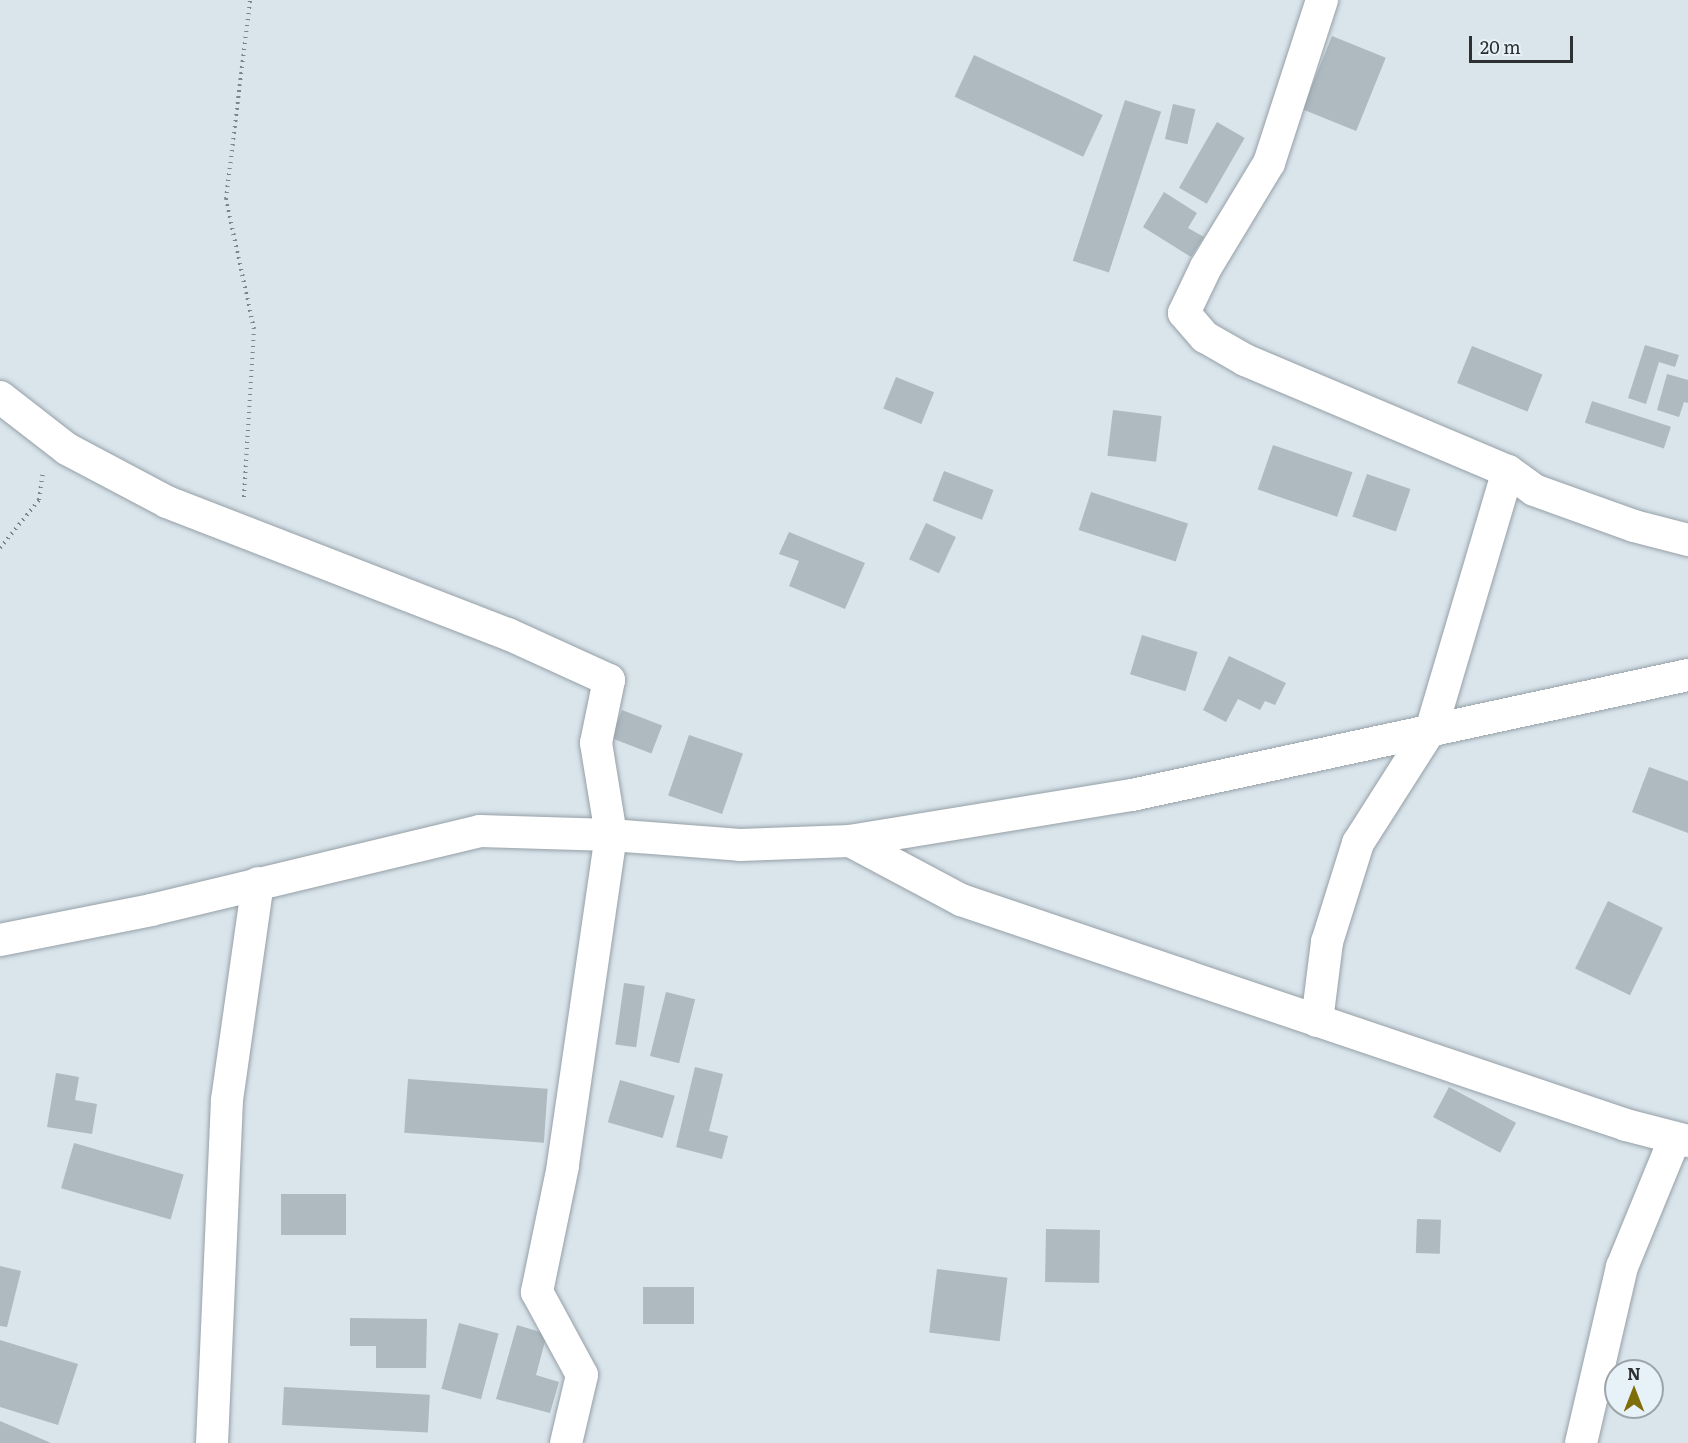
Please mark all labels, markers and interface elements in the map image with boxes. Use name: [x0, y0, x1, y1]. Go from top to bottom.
scale bar: [1472, 24, 1576, 62]
text: 20 m: [1480, 33, 1521, 60]
north arrow: [1604, 1359, 1664, 1419]
text: N: [1627, 1361, 1641, 1385]

